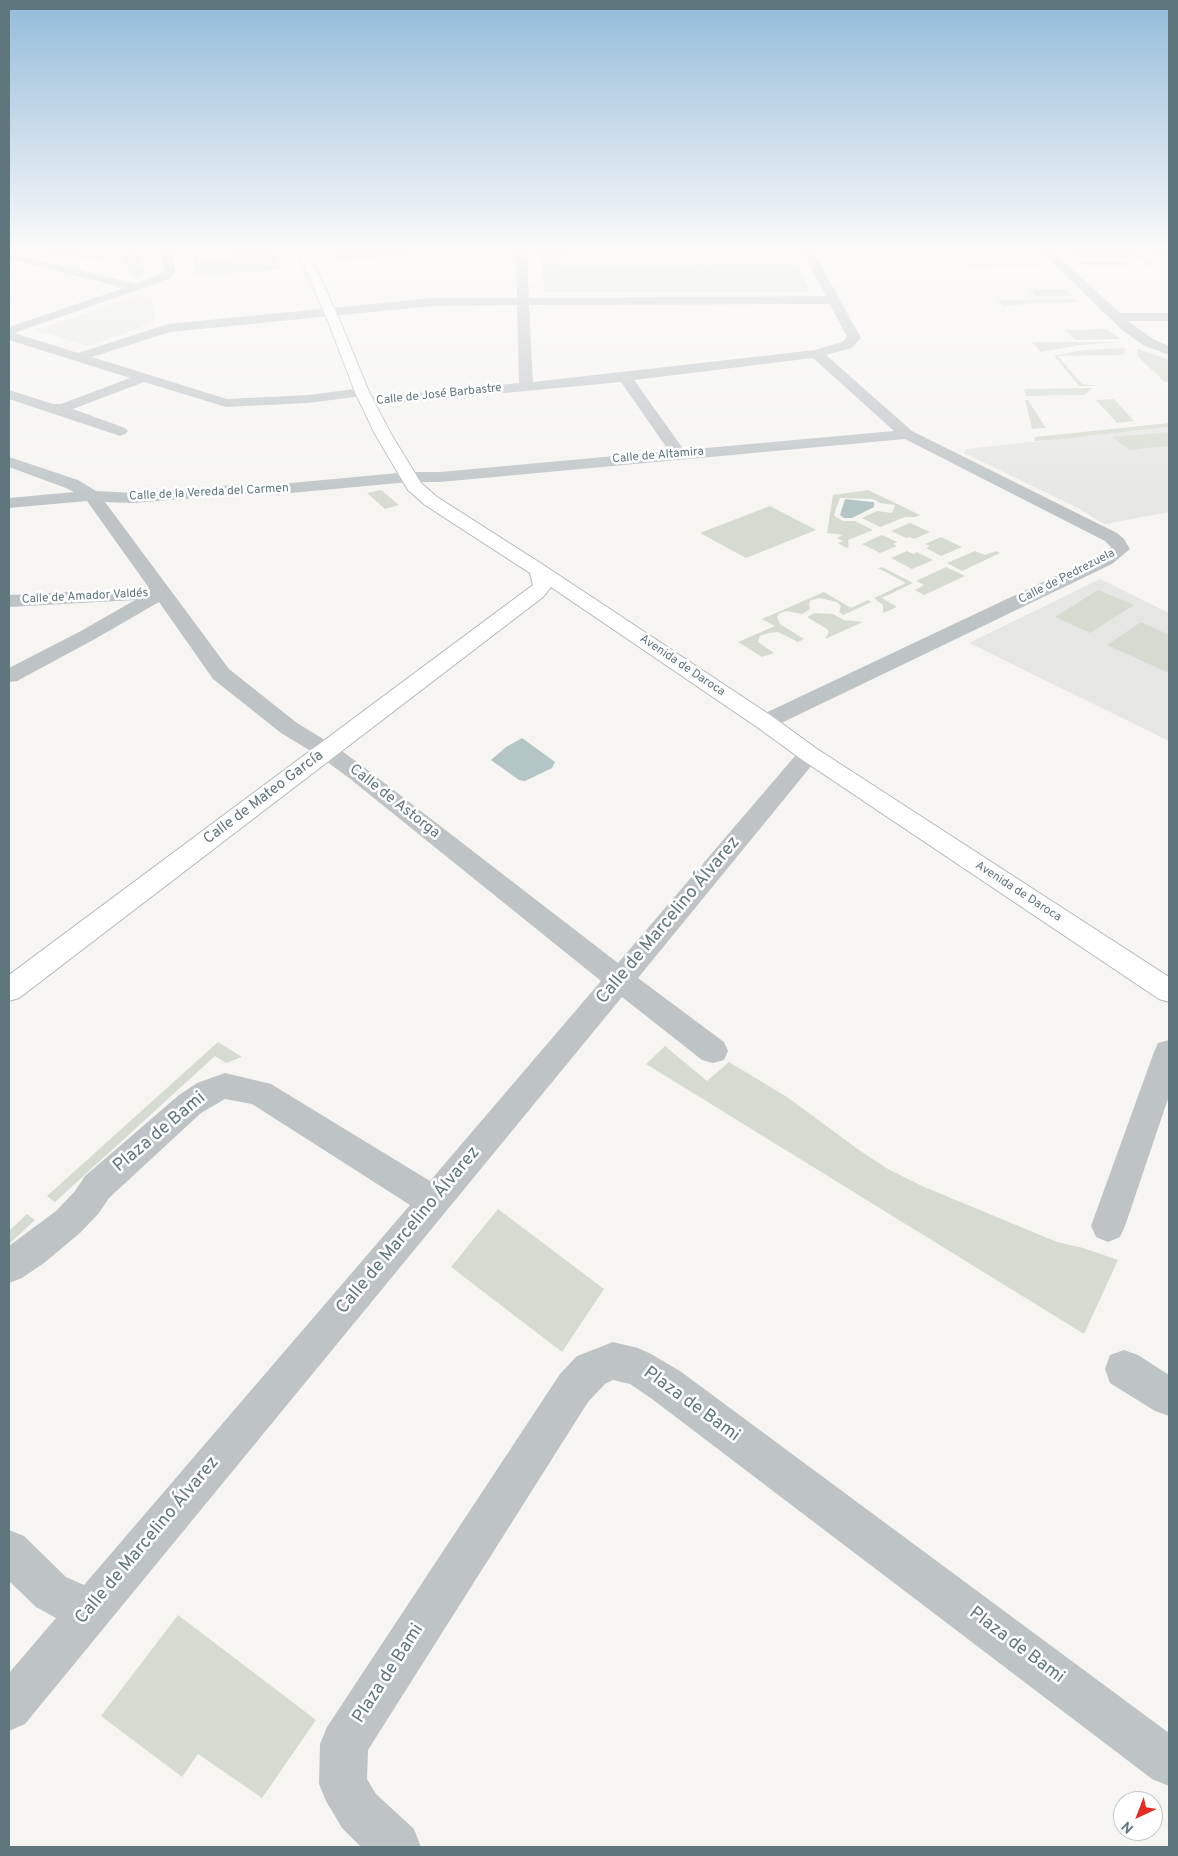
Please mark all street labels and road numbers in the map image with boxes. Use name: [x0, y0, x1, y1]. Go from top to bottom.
street label: Calle de José Barbastre: [375, 381, 503, 409]
street label: Calle de Altamira: [612, 445, 704, 467]
street label: Calle de la Vereda del Carmen: [129, 482, 289, 504]
street label: Calle de Pedrezuela: [1016, 547, 1118, 607]
street label: Calle de Amador Valdés: [21, 586, 149, 608]
street label: Avenida de Daroca: [637, 632, 727, 700]
street label: Calle de Mateo García: [201, 747, 327, 849]
street label: Calle de Astorga: [345, 761, 443, 843]
street label: Calle de Marcelino Álvarez: [593, 833, 745, 1009]
street label: Avenida de Daroca: [972, 859, 1064, 925]
street label: Plaza de Bami: [109, 1088, 211, 1178]
street label: Calle de Marcelino Álvarez: [333, 1143, 485, 1319]
street label: Plaza de Bami: [639, 1363, 743, 1447]
street label: Calle de Marcelino Álvarez: [72, 1453, 224, 1629]
street label: Plaza de Bami: [964, 1603, 1068, 1689]
street label: Plaza de Bami: [349, 1620, 429, 1728]

